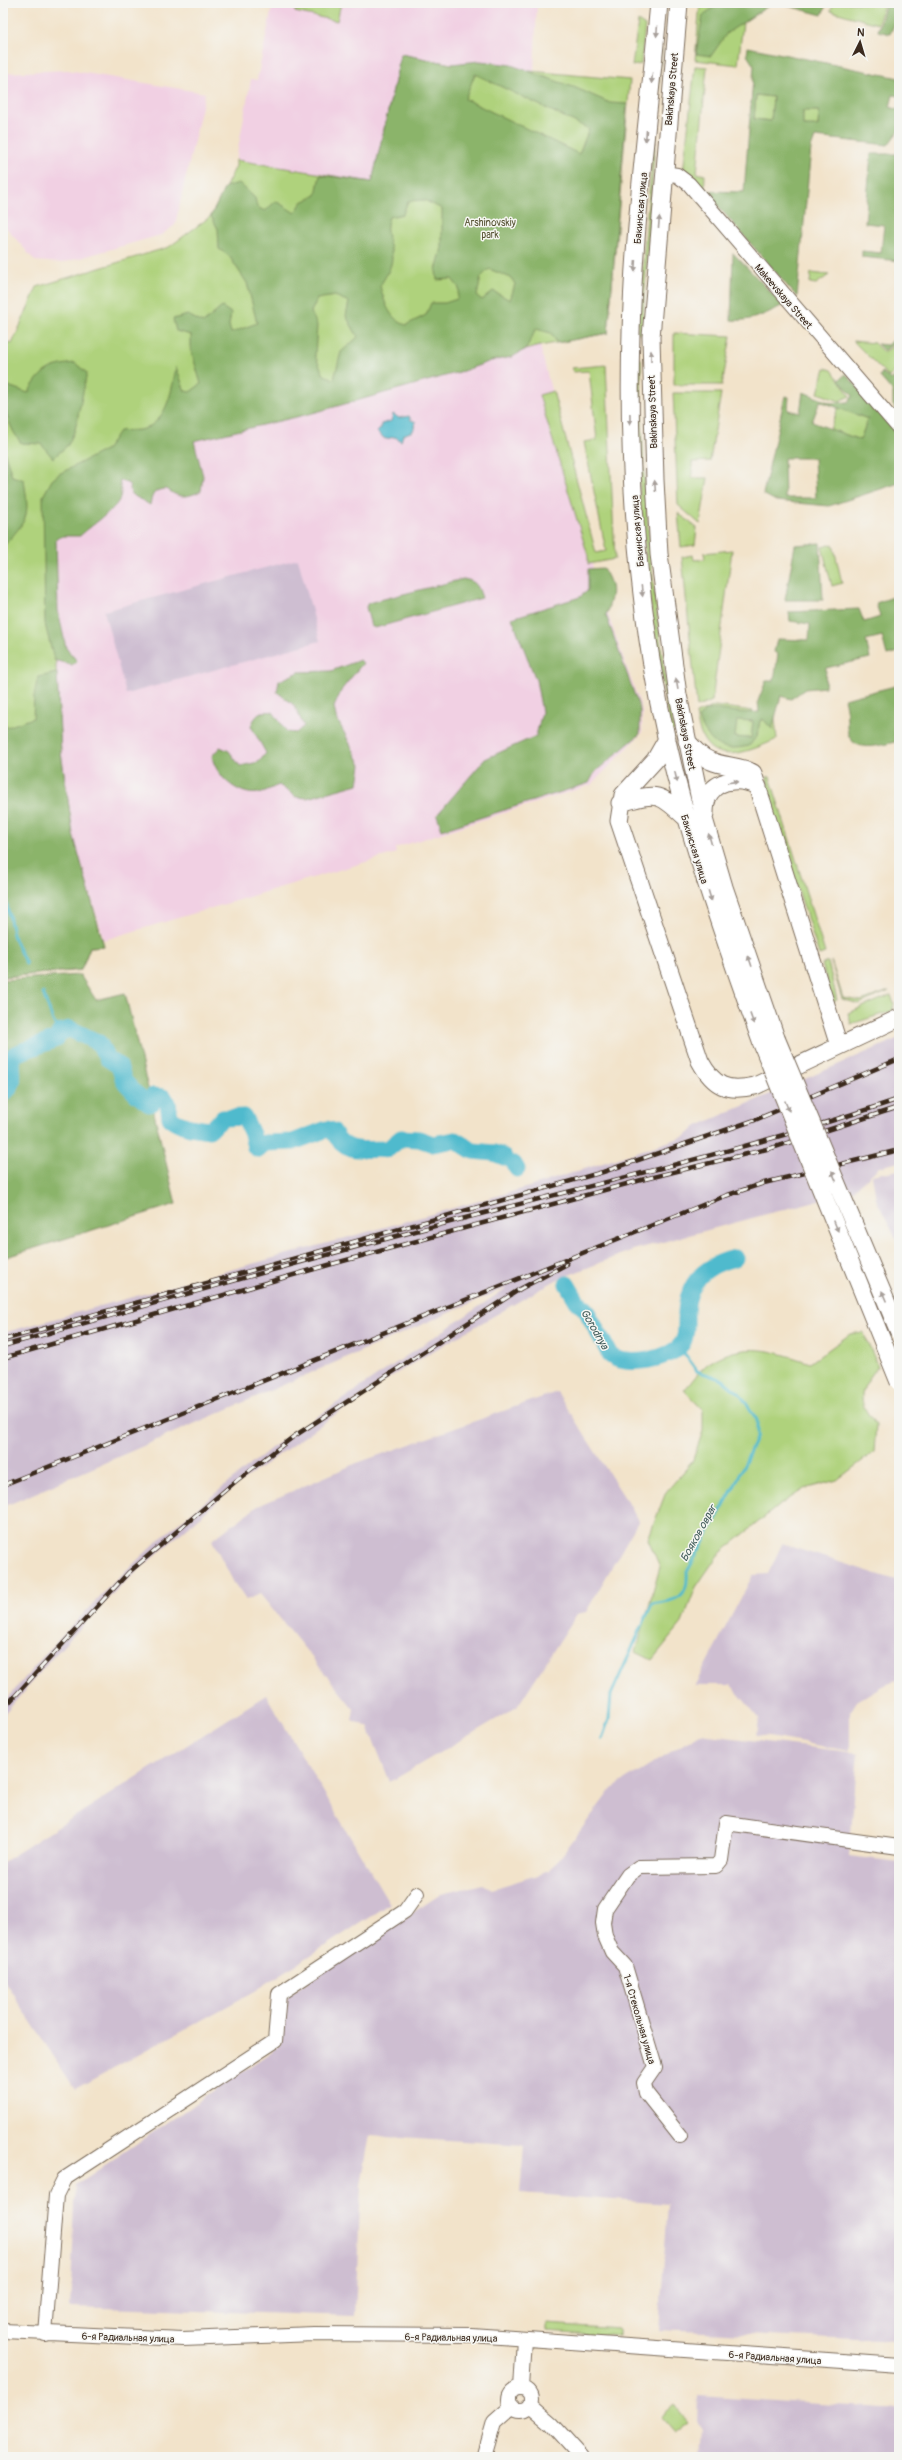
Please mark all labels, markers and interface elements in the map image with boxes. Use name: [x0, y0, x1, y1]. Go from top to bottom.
north arrow: [840, 22, 880, 62]
one-way arrow: [653, 25, 660, 37]
text: N: [857, 26, 866, 39]
street label: Bakinskaya Street: [663, 51, 681, 126]
one-way arrow: [649, 72, 655, 84]
one-way arrow: [643, 130, 650, 142]
street label: Бакинская улица: [632, 171, 650, 244]
one-way arrow: [656, 216, 663, 228]
park label: Arshinovskiy park: [464, 217, 516, 241]
one-way arrow: [632, 260, 639, 272]
street label: Makeevskaya Street: [752, 262, 815, 332]
one-way arrow: [648, 349, 654, 362]
street label: Bakinskaya Street: [646, 374, 660, 449]
one-way arrow: [627, 413, 633, 426]
one-way arrow: [652, 479, 658, 492]
street label: Бакинская улица: [629, 494, 647, 567]
one-way arrow: [639, 585, 645, 597]
one-way arrow: [674, 678, 680, 690]
street label: Bakinskaya Street: [672, 697, 698, 772]
one-way arrow: [673, 771, 679, 783]
one-way arrow: [727, 778, 739, 785]
street label: Бакинская улица: [678, 813, 710, 886]
one-way arrow: [707, 833, 713, 845]
one-way arrow: [707, 890, 713, 902]
one-way arrow: [746, 955, 752, 967]
one-way arrow: [750, 1013, 756, 1025]
one-way arrow: [784, 1100, 790, 1111]
one-way arrow: [831, 1171, 837, 1182]
one-way arrow: [833, 1221, 839, 1233]
one-way arrow: [881, 1291, 887, 1302]
water label: Gorodnya: [578, 1307, 612, 1352]
water label: Бояков овраг: [678, 1501, 720, 1564]
street label: 1-я Стекольная улица: [620, 1973, 658, 2066]
street label: 6-я Радиальная улица: [81, 2330, 175, 2346]
street label: 6-я Радиальная улица: [404, 2331, 498, 2345]
street label: 6-я Радиальная улица: [728, 2349, 822, 2367]

